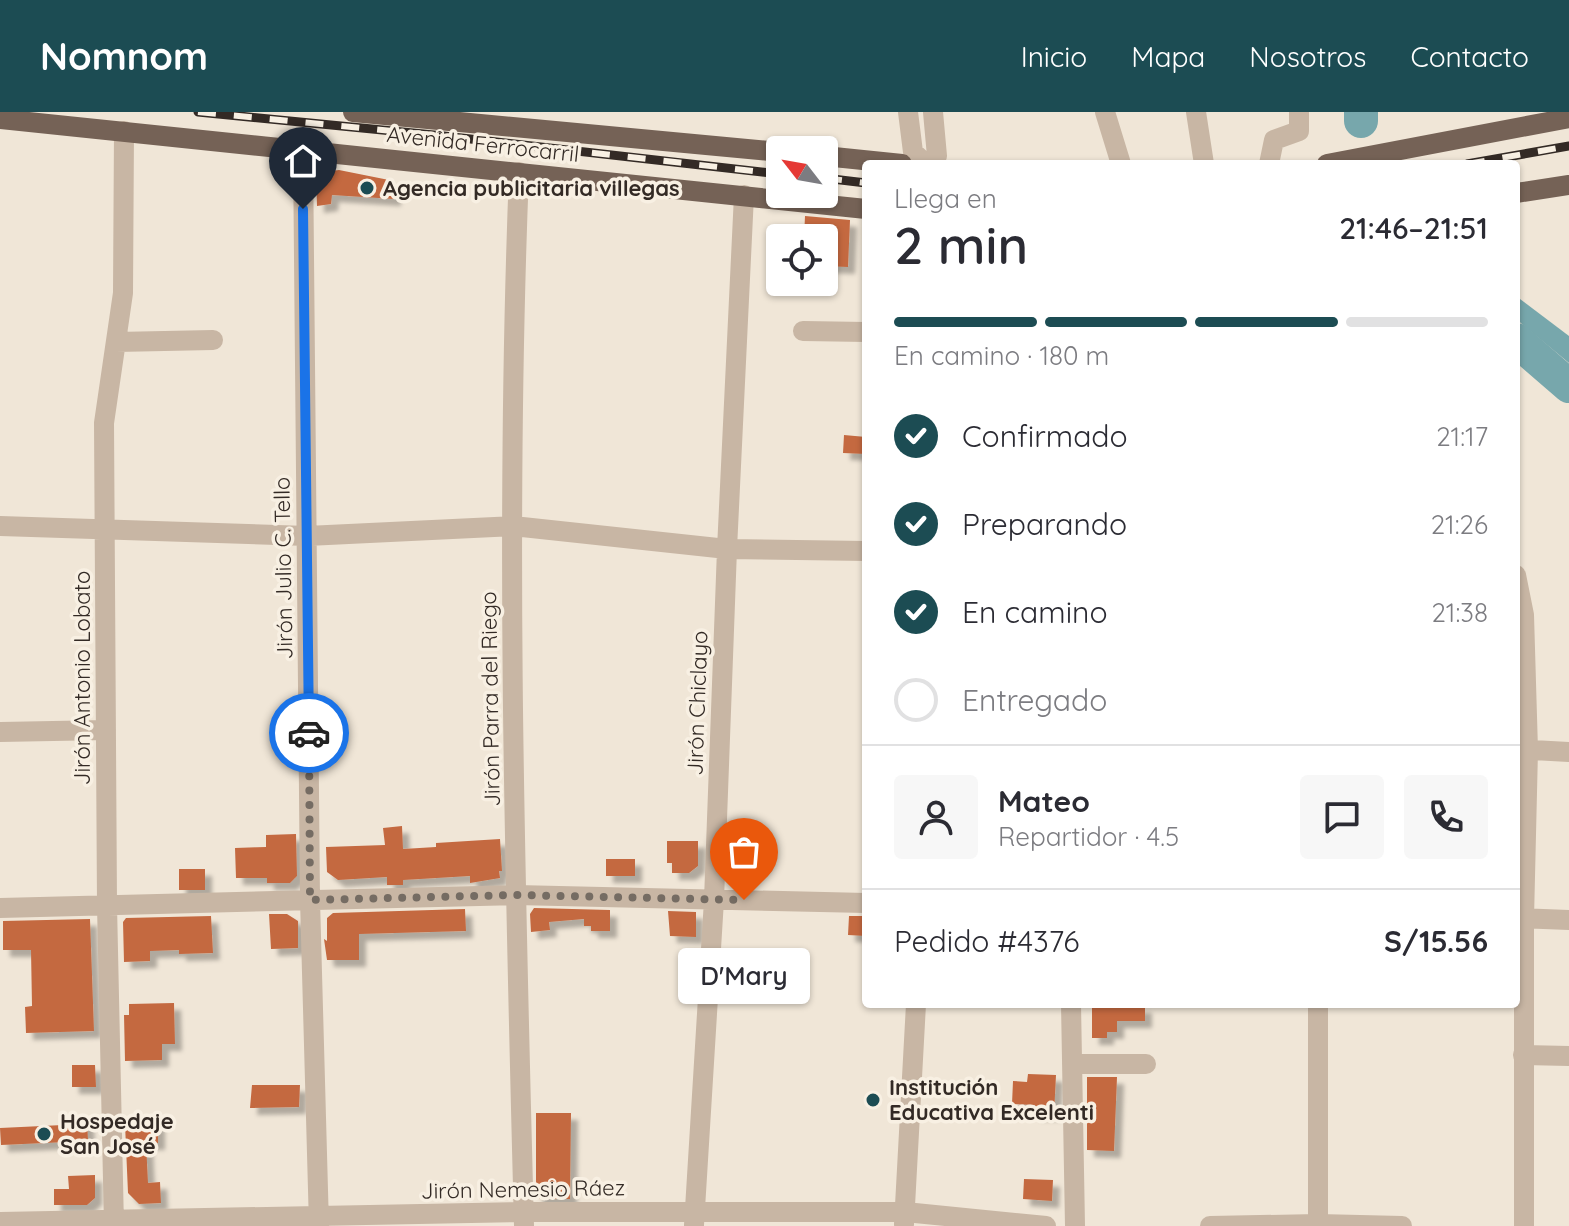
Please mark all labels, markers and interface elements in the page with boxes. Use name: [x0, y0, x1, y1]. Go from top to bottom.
text: Nomnom: [40, 32, 208, 80]
text: Inicio: [1021, 39, 1087, 74]
text: Mapa: [1131, 39, 1205, 74]
text: Nosotros: [1249, 39, 1366, 74]
text: Contacto: [1410, 39, 1529, 74]
street label: Avenida Ferrocarril: [385, 120, 581, 168]
pin: [269, 127, 337, 209]
north arrow: [766, 136, 838, 208]
map controls: [766, 136, 838, 296]
icon: home: [281, 139, 325, 183]
place label: Agencia publicitaria villegas: [383, 174, 680, 202]
marker: Agencia publicitaria villegas: [358, 179, 376, 197]
text: Llega en: [894, 182, 997, 215]
text: 21:46–21:51: [1339, 209, 1488, 247]
text: 2 min: [894, 212, 1028, 277]
button: locate: [766, 224, 838, 296]
text: En camino · 180 m: [894, 339, 1109, 372]
icon: check: [894, 414, 938, 458]
text: Confirmado: [962, 417, 1128, 455]
text: 21:17: [1436, 420, 1488, 453]
street label: Jirón Julio C. Tello: [267, 476, 299, 660]
icon: check: [894, 502, 938, 546]
text: Preparando: [962, 505, 1127, 543]
text: 21:26: [1431, 508, 1488, 541]
street label: Jirón Antonio Lobato: [68, 571, 96, 785]
icon: check: [894, 590, 938, 634]
street label: Jirón Parra del Riego: [474, 591, 506, 807]
text: En camino: [962, 593, 1108, 631]
text: 21:38: [1431, 596, 1488, 629]
street label: Jirón Chiclayo: [680, 630, 714, 776]
text: Entregado: [962, 681, 1107, 719]
courier: [269, 693, 349, 773]
icon: car: [287, 711, 331, 755]
button: person: [894, 775, 978, 859]
button: chat: [1300, 775, 1384, 859]
button: phone: [1404, 775, 1488, 859]
text: Mateo: [998, 782, 1090, 820]
pin: [710, 818, 778, 900]
text: Repartidor · 4.5: [998, 820, 1179, 853]
icon: bag: [722, 830, 766, 874]
text: Pedido #4376: [894, 922, 1079, 960]
text: S/15.56: [1384, 922, 1488, 960]
callout: D'Mary: [678, 948, 810, 1004]
text: D'Mary: [700, 959, 788, 992]
place label: Institución Educativa Excelenti: [889, 1073, 1094, 1126]
marker: Institución Educativa Excelenti: [864, 1091, 882, 1109]
place label: Hospedaje San José: [60, 1107, 174, 1160]
marker: Hospedaje San José: [35, 1125, 53, 1143]
street label: Jirón Nemesio Ráez: [421, 1173, 625, 1205]

